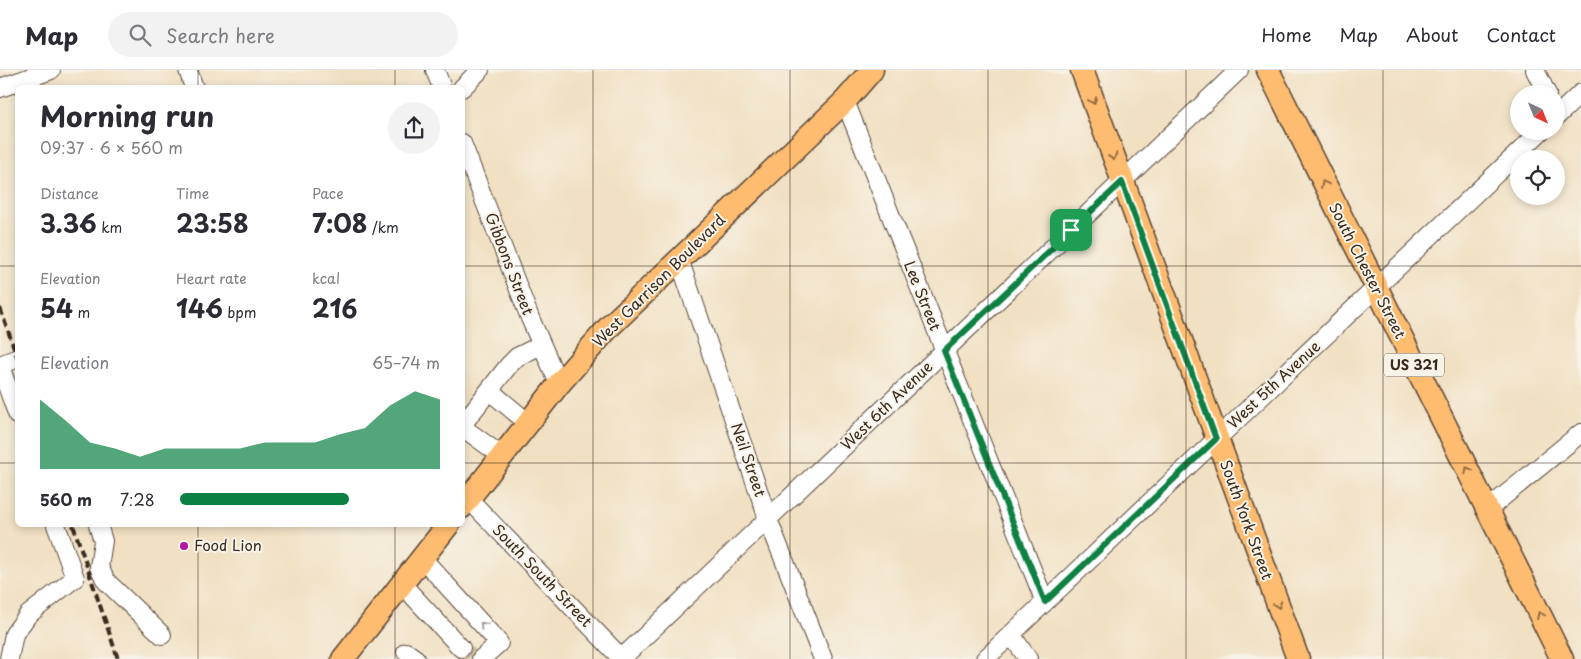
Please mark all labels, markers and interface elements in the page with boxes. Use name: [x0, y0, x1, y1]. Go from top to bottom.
search box: [108, 12, 458, 57]
text: Map: [25, 17, 78, 53]
icon: search: [126, 21, 154, 49]
text: Search here: [166, 21, 275, 49]
text: Home: [1261, 21, 1311, 48]
text: Map: [1339, 21, 1378, 48]
text: About: [1406, 21, 1458, 48]
text: Contact: [1486, 21, 1556, 48]
north arrow: [1510, 85, 1565, 140]
map controls: [1510, 85, 1565, 205]
text: Morning run: [40, 94, 214, 137]
one-way arrow: [1087, 97, 1097, 105]
button: share: [388, 102, 440, 154]
text: 09:37 · 6 × 560 m: [40, 135, 183, 159]
button: locate: [1510, 150, 1565, 205]
one-way arrow: [1107, 152, 1117, 161]
one-way arrow: [1320, 180, 1330, 189]
text: Distance: [40, 183, 99, 204]
text: Time: [176, 183, 209, 204]
text: Pace: [312, 183, 344, 204]
street label: South Chester Street: [1324, 198, 1413, 342]
text: 3.36: [40, 204, 97, 242]
text: 23:58: [176, 204, 249, 242]
text: 7:08: [312, 204, 368, 242]
street label: West Garrison Boulevard: [586, 208, 730, 352]
street label: Gibbons Street: [480, 209, 541, 318]
pin: [1050, 209, 1092, 251]
icon: arrive: [1057, 216, 1085, 244]
text: km: [97, 217, 122, 238]
text: /km: [368, 217, 399, 238]
street label: Lee Street: [899, 257, 948, 334]
text: Elevation: [40, 268, 100, 289]
text: Heart rate: [176, 268, 247, 289]
text: kcal: [312, 268, 340, 289]
text: 54: [40, 289, 73, 327]
text: 146: [176, 289, 223, 327]
text: 216: [312, 289, 357, 327]
text: m: [73, 302, 90, 323]
text: bpm: [223, 302, 257, 323]
street label: West 5th Avenue: [1221, 334, 1325, 433]
text: Elevation: [40, 350, 109, 374]
text: 65–74 m: [372, 350, 440, 374]
road number: US 321: [1384, 354, 1444, 376]
street label: West 6th Avenue: [835, 355, 937, 455]
street label: Neil Street: [726, 419, 773, 500]
street label: South York Street: [1215, 456, 1280, 583]
one-way arrow: [1464, 466, 1474, 475]
text: 560 m: [40, 487, 92, 511]
text: 7:28: [120, 487, 155, 511]
street label: South South Street: [488, 518, 598, 632]
place label: Food Lion: [194, 533, 262, 556]
marker: Food Lion: [178, 540, 190, 552]
one-way arrow: [1272, 600, 1282, 609]
one-way arrow: [1536, 611, 1546, 620]
one-way arrow: [480, 621, 489, 630]

